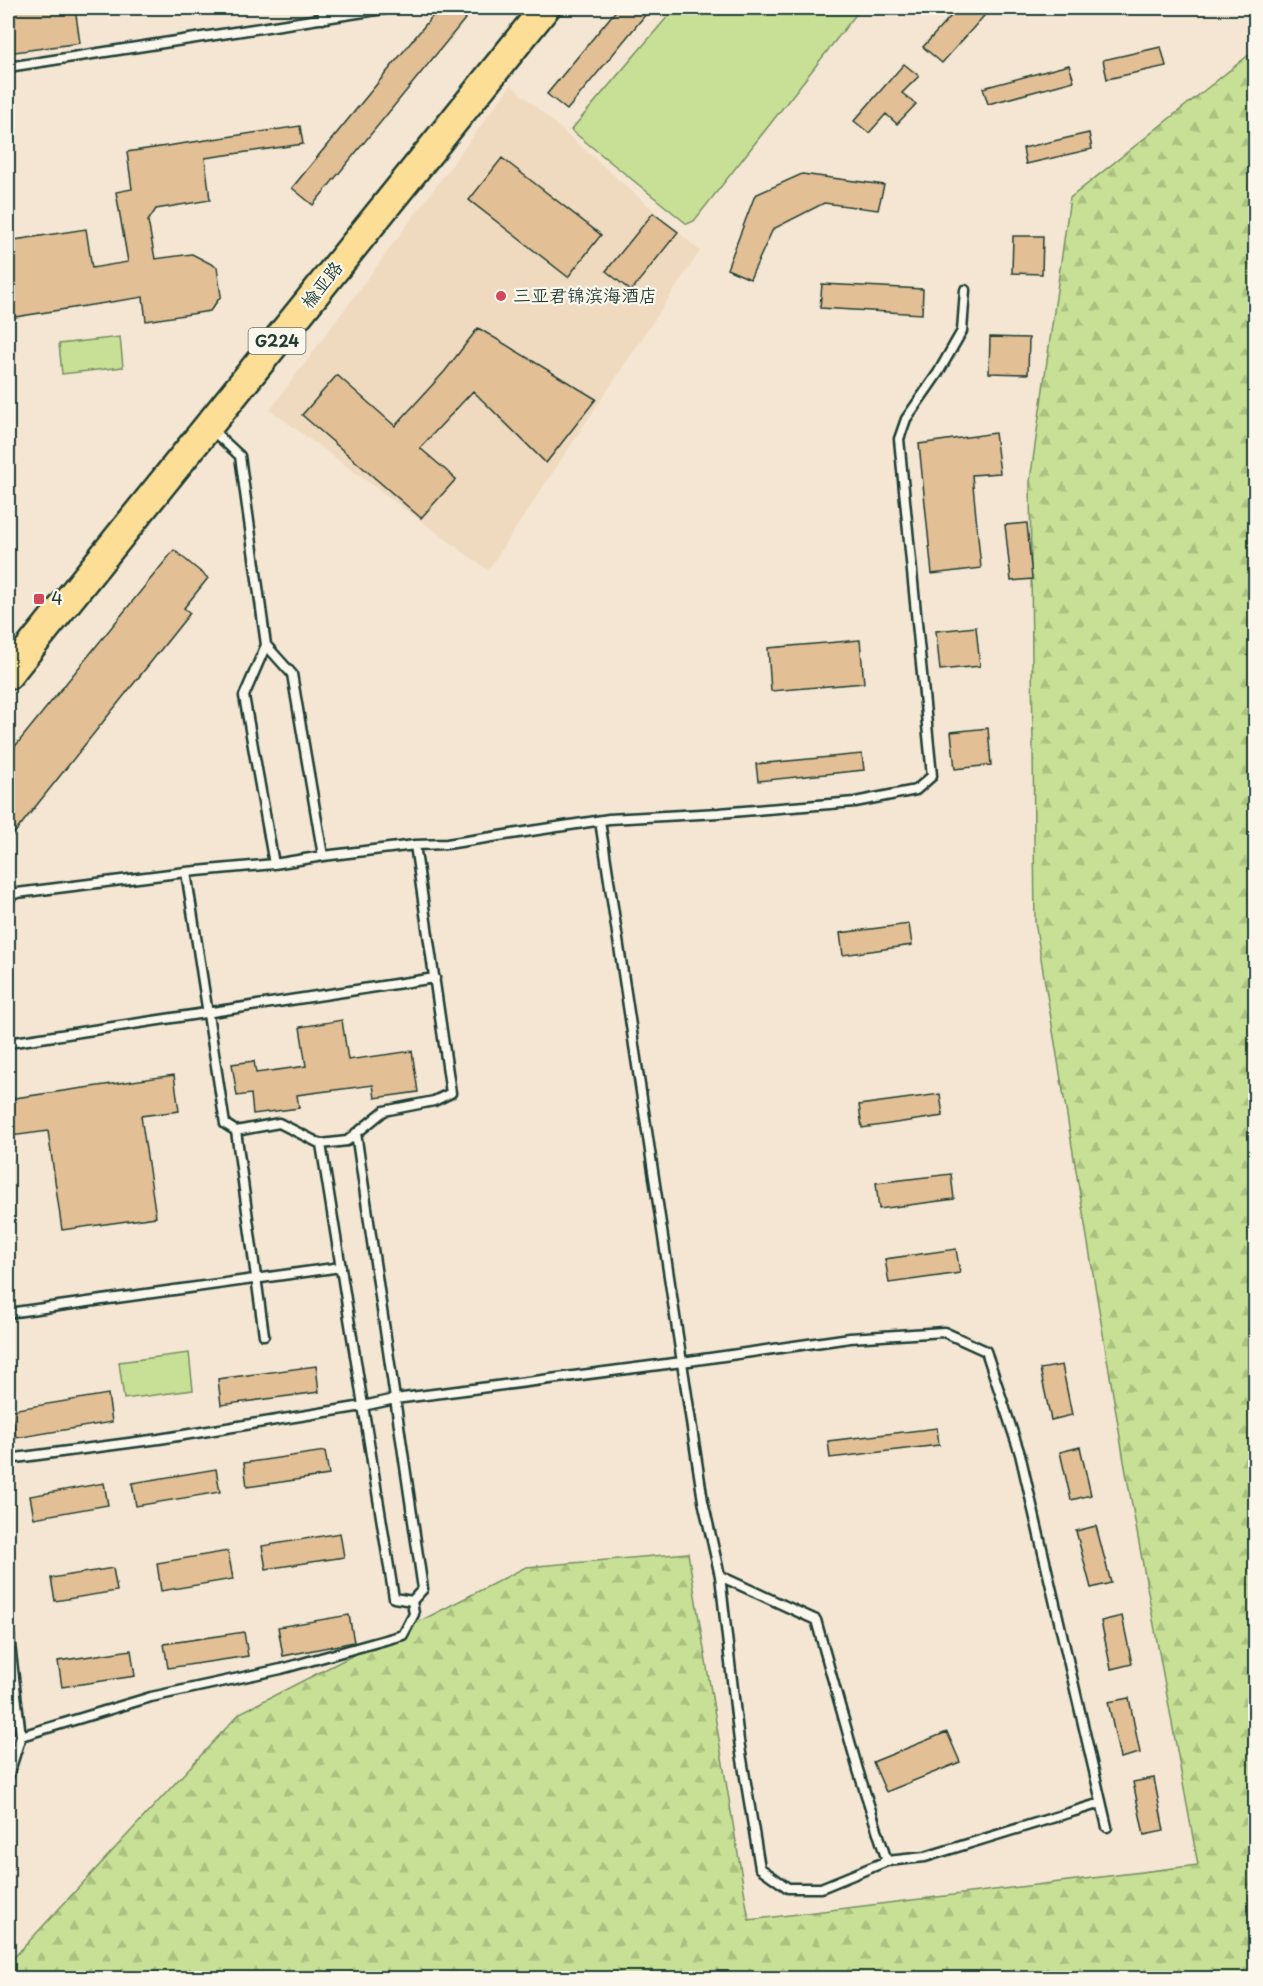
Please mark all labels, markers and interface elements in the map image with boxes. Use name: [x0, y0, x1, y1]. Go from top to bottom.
street label: 榆亚路: [293, 255, 348, 314]
place label: 三亚君锦滨海酒店: [513, 281, 657, 308]
marker: 三亚君锦滨海酒店: [494, 289, 508, 303]
road number: G224: [248, 328, 306, 354]
place label: 4: [51, 584, 63, 611]
marker: 4: [32, 592, 46, 606]

